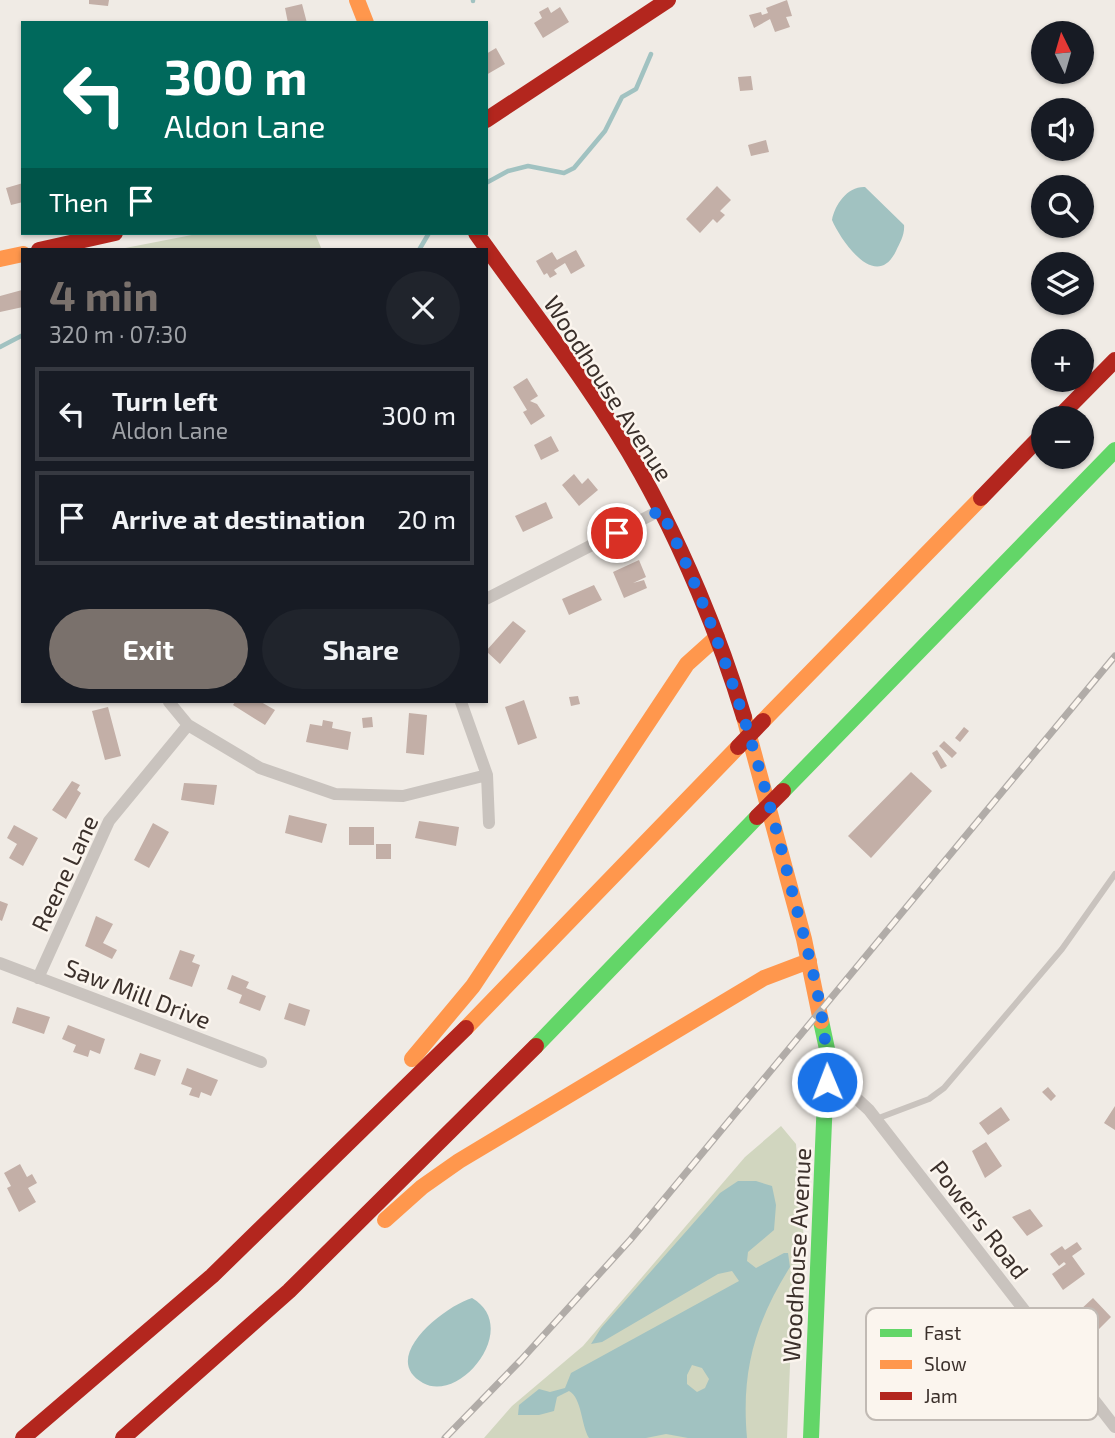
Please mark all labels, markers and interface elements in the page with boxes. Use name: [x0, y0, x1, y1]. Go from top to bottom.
north arrow: [1031, 21, 1094, 84]
map controls: [1031, 21, 1094, 469]
text: 300 m: [164, 46, 307, 105]
icon: left: [49, 49, 140, 140]
button: sound: [1031, 98, 1094, 161]
text: Aldon Lane: [164, 106, 325, 144]
button: search: [1031, 175, 1094, 238]
icon: arrive: [122, 182, 160, 220]
text: Then: [49, 186, 108, 217]
button: layers: [1031, 252, 1094, 315]
text: 4 min: [49, 269, 159, 319]
button: close: [386, 271, 460, 345]
street label: Woodhouse Avenue: [538, 290, 680, 486]
text: 320 m · 07:30: [49, 320, 187, 348]
button: +: [1031, 329, 1094, 392]
text: Turn left: [112, 385, 218, 416]
icon: left: [53, 395, 91, 433]
text: 300 m: [382, 399, 456, 430]
button: −: [1031, 406, 1094, 469]
text: Aldon Lane: [112, 416, 228, 444]
icon: arrive: [53, 499, 91, 537]
text: Arrive at destination: [112, 503, 365, 534]
text: 20 m: [397, 503, 456, 534]
pin: [587, 503, 647, 563]
icon: arrive: [598, 514, 636, 552]
button: Exit: [49, 609, 248, 689]
button: Share: [262, 609, 460, 689]
street label: Reene Lane: [24, 810, 104, 936]
street label: Saw Mill Drive: [61, 952, 215, 1034]
position arrow: [790, 1045, 864, 1119]
street label: Woodhouse Avenue: [776, 1147, 816, 1363]
street label: Powers Road: [925, 1154, 1035, 1284]
legend: [866, 1308, 1098, 1420]
text: Fast: [924, 1321, 961, 1344]
text: Slow: [924, 1352, 967, 1375]
text: Jam: [924, 1384, 958, 1407]

